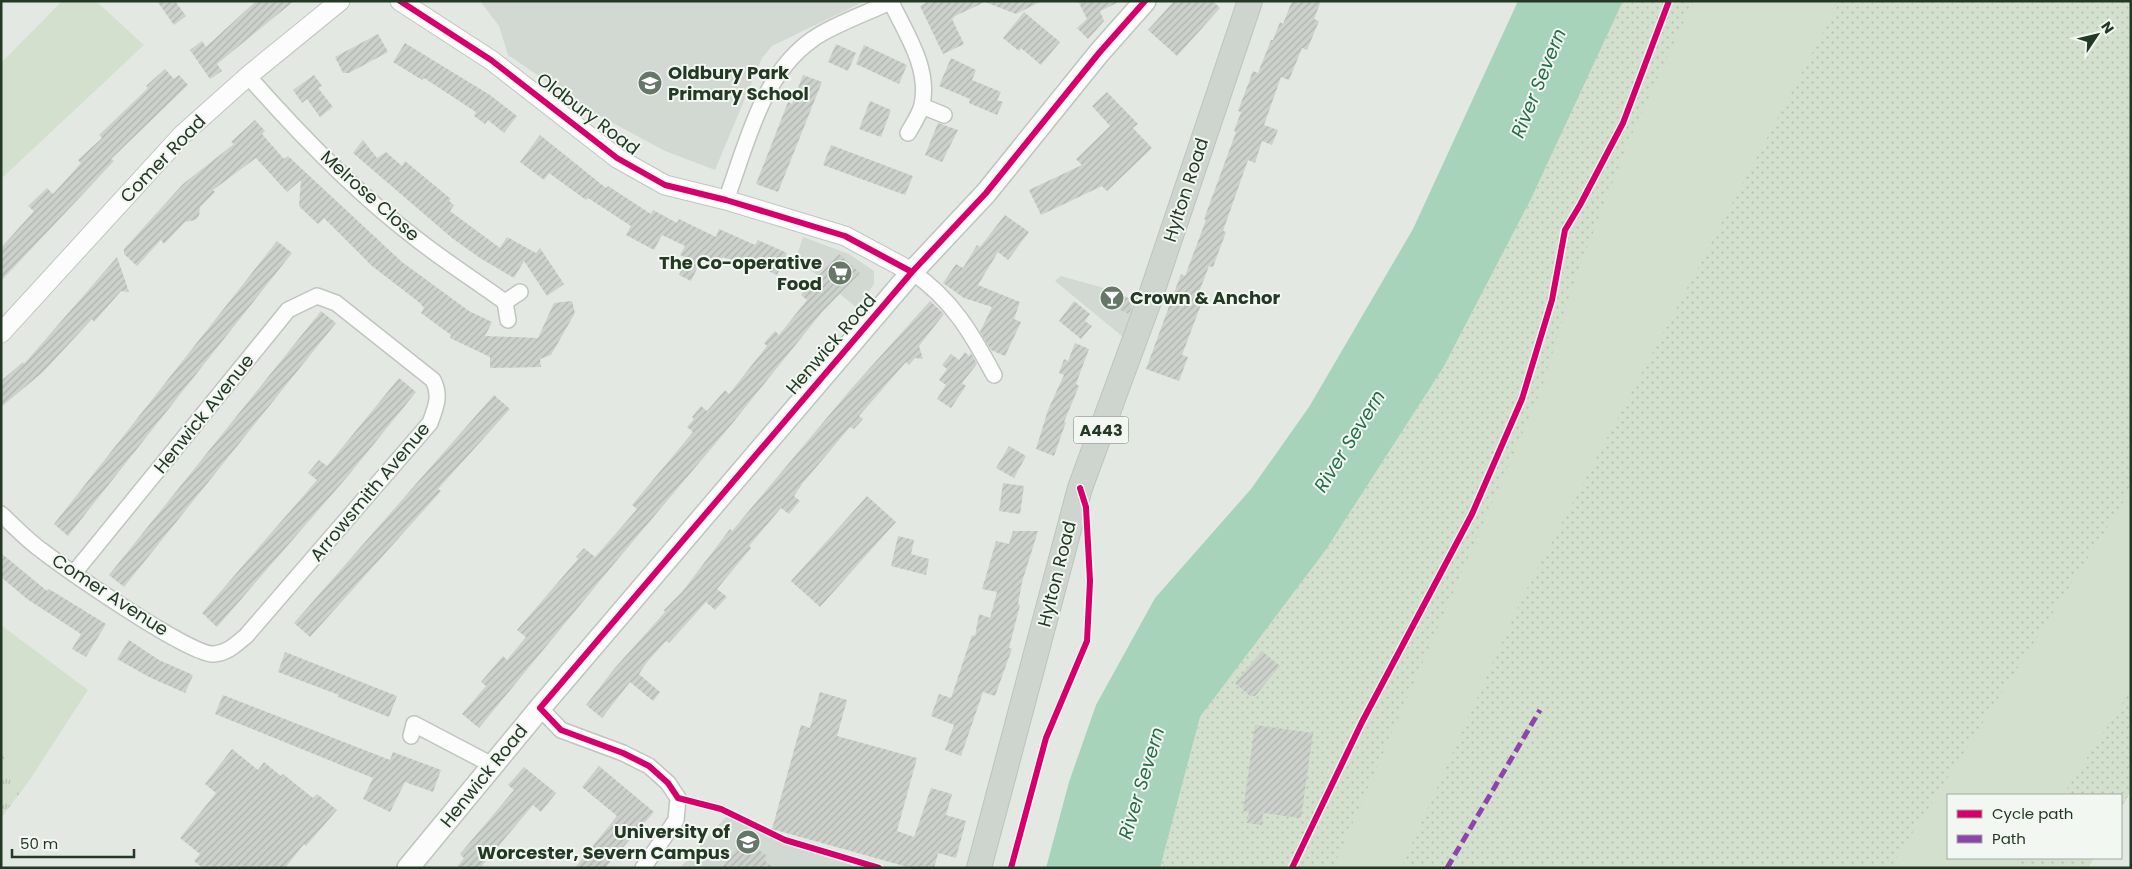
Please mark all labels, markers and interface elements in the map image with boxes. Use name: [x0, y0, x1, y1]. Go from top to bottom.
north arrow: [2072, 10, 2122, 60]
text: N: [2096, 17, 2119, 38]
water label: River Severn: [1504, 24, 1573, 142]
place label: Oldbury Park Primary School: [668, 60, 809, 106]
street label: Oldbury Road: [532, 67, 645, 161]
school or university icon: Oldbury Park Primary School: [637, 70, 663, 96]
street label: Comer Road: [114, 109, 211, 208]
street label: Hylton Road: [1157, 135, 1214, 245]
street label: Melrose Close: [315, 144, 425, 247]
place label: The Co-operative Food: [659, 250, 822, 296]
supermarket icon: The Co-operative Food: [827, 260, 853, 286]
bar icon: Crown & Anchor: [1099, 285, 1125, 311]
place label: Crown & Anchor: [1130, 285, 1280, 310]
street label: Henwick Road: [780, 288, 881, 399]
street label: Henwick Avenue: [148, 349, 260, 479]
water label: River Severn: [1307, 385, 1392, 498]
road number: A443: [1074, 416, 1128, 444]
street label: Arrowsmith Avenue: [304, 417, 435, 567]
street label: Hylton Road: [1031, 518, 1082, 629]
street label: Comer Avenue: [47, 548, 173, 642]
street label: Henwick Road: [434, 719, 533, 833]
water label: River Severn: [1112, 724, 1171, 843]
legend: [1947, 794, 2122, 859]
text: Cycle path: [1992, 803, 2073, 824]
place label: University of Worcester, Severn Campus: [477, 819, 731, 865]
scale bar: [12, 826, 135, 858]
text: Path: [1992, 828, 2026, 849]
school or university icon: University of Worcester, Severn Campus: [735, 829, 761, 855]
text: 50 m: [20, 833, 58, 854]

